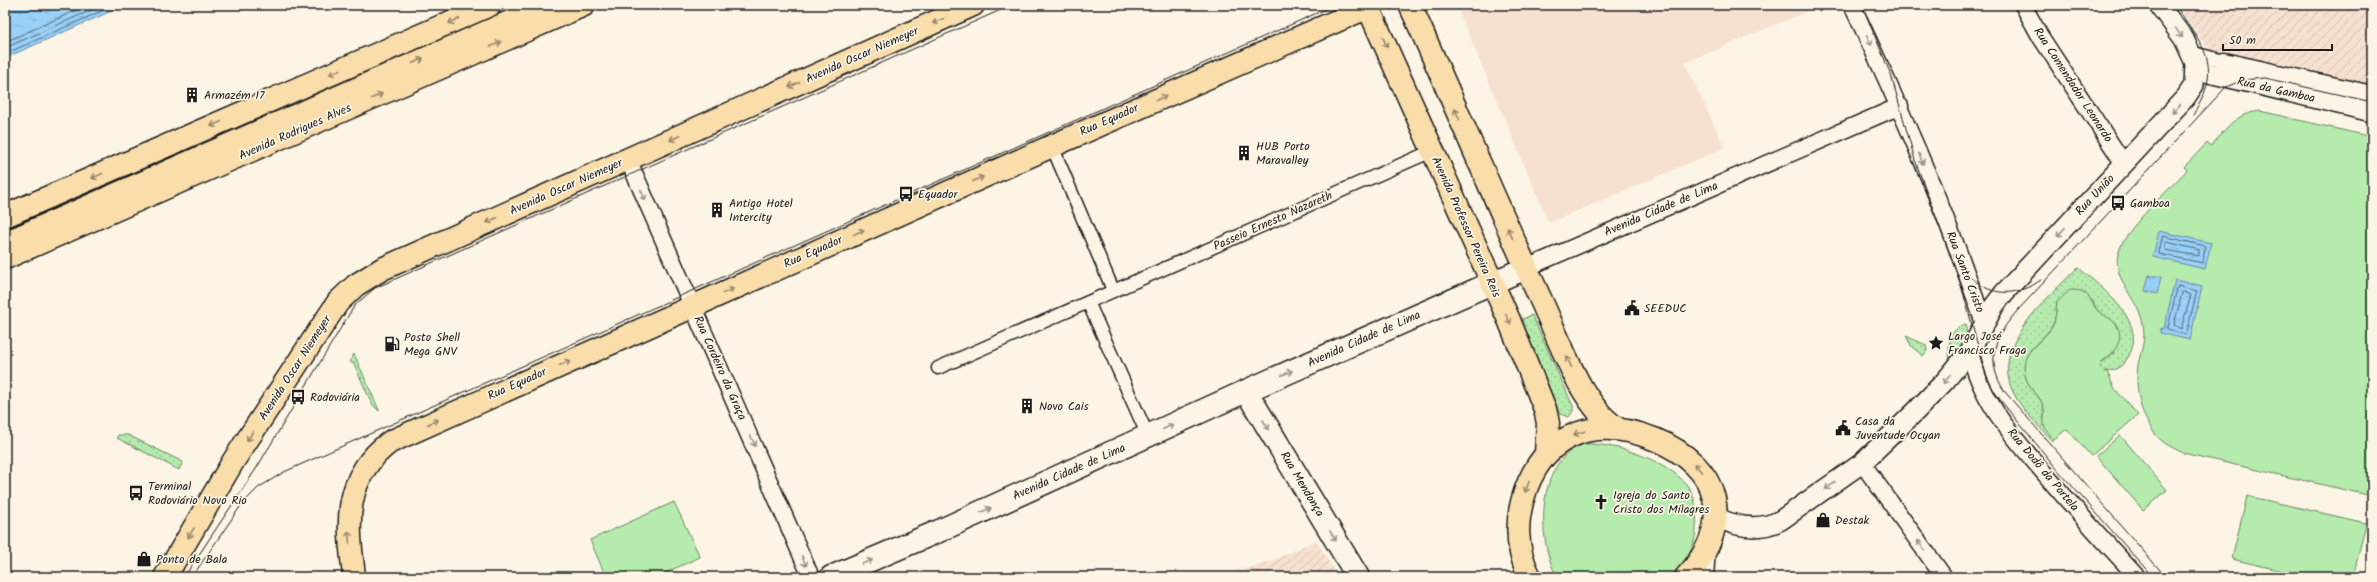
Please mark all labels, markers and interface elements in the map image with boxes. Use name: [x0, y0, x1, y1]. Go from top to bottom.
one-way arrow: [449, 17, 461, 25]
one-way arrow: [932, 18, 944, 25]
street label: Avenida Oscar Niemeyer: [802, 21, 923, 88]
street label: Rua Comendador Leonardo: [2029, 24, 2117, 146]
scale bar: [2223, 26, 2332, 52]
one-way arrow: [2175, 27, 2183, 38]
text: 50 m: [2229, 31, 2256, 50]
one-way arrow: [1866, 34, 1873, 46]
one-way arrow: [1382, 36, 1389, 48]
one-way arrow: [490, 40, 502, 47]
one-way arrow: [411, 56, 423, 64]
one-way arrow: [330, 69, 342, 77]
street label: Rua da Gamboa: [2235, 72, 2317, 108]
one-way arrow: [788, 82, 800, 90]
building icon: Armazém 17: [183, 86, 201, 104]
place label: Armazém 17: [204, 86, 265, 105]
one-way arrow: [371, 92, 383, 99]
one-way arrow: [1154, 94, 1166, 101]
street label: Rua Equador: [1076, 98, 1142, 141]
street label: Avenida Rodrigues Alves: [236, 99, 354, 165]
one-way arrow: [2171, 104, 2180, 114]
one-way arrow: [1453, 108, 1461, 120]
one-way arrow: [210, 121, 222, 128]
one-way arrow: [669, 135, 681, 143]
place label: HUB Porto Maravalley: [1256, 137, 1310, 170]
building icon: HUB Porto Maravalley: [1235, 144, 1253, 162]
street label: Avenida Oscar Niemeyer: [506, 153, 627, 220]
street label: Avenida Professor Pereira Reis: [1426, 153, 1506, 301]
one-way arrow: [1917, 153, 1925, 165]
street label: Rua União: [2071, 170, 2119, 220]
one-way arrow: [91, 173, 103, 180]
one-way arrow: [971, 175, 983, 182]
street label: Avenida Cidade de Lima: [1601, 176, 1721, 242]
bus stop icon: Equador: [897, 185, 915, 203]
place label: Equador: [918, 185, 959, 204]
street label: Passeio Ernesto Nazareth: [1210, 186, 1336, 256]
one-way arrow: [640, 188, 648, 200]
place label: Antigo Hotel Intercity: [729, 194, 793, 227]
bus stop icon: Gamboa: [2109, 194, 2127, 212]
place label: Gamboa: [2130, 194, 2170, 213]
building icon: Antigo Hotel Intercity: [708, 201, 726, 219]
one-way arrow: [487, 217, 499, 224]
one-way arrow: [1505, 227, 1513, 239]
one-way arrow: [2056, 227, 2065, 237]
one-way arrow: [853, 228, 865, 235]
street label: Rua Santo Cristo: [1941, 229, 1989, 315]
street label: Rua Equador: [780, 230, 846, 273]
one-way arrow: [721, 286, 733, 294]
public building icon: SEEDUC: [1623, 299, 1641, 317]
place label: SEEDUC: [1644, 299, 1687, 318]
street label: Avenida Cidade de Lima: [1304, 305, 1424, 373]
street label: Avenida Oscar Niemeyer: [254, 311, 337, 424]
street label: Rua Cordeiro da Graça: [688, 313, 752, 424]
one-way arrow: [1505, 313, 1512, 325]
place label: Largo José Francisco Fraga: [1948, 327, 2027, 360]
place label: Posto Shell Mega GNV: [404, 328, 460, 361]
place icon: Largo José Francisco Fraga: [1927, 334, 1945, 352]
fuel station icon: Posto Shell Mega GNV: [383, 335, 401, 353]
one-way arrow: [1565, 356, 1573, 368]
one-way arrow: [559, 359, 571, 366]
street label: Rua Equador: [484, 362, 550, 405]
one-way arrow: [1280, 369, 1292, 377]
one-way arrow: [1942, 374, 1951, 384]
bus stop icon: Rodoviária: [289, 388, 307, 406]
place label: Rodoviária: [310, 388, 360, 407]
building icon: Novo Cais: [1018, 397, 1036, 415]
place label: Novo Cais: [1039, 397, 1089, 416]
place label: Casa da Juventude Ocyan: [1855, 412, 1940, 445]
one-way arrow: [427, 417, 439, 425]
one-way arrow: [1263, 419, 1271, 431]
public building icon: Casa da Juventude Ocyan: [1834, 419, 1852, 437]
one-way arrow: [1162, 423, 1174, 430]
street label: Rua Dodô da Portela: [2002, 424, 2084, 516]
one-way arrow: [246, 430, 254, 441]
one-way arrow: [1572, 430, 1585, 437]
one-way arrow: [750, 435, 757, 447]
street label: Avenida Cidade de Lima: [1009, 438, 1129, 506]
street label: Rua Mendonça: [1275, 448, 1329, 521]
one-way arrow: [1694, 463, 1703, 474]
place label: Terminal Rodoviário Novo Rio: [148, 477, 247, 510]
one-way arrow: [1523, 481, 1530, 493]
one-way arrow: [1825, 482, 1836, 490]
bus stop icon: Terminal Rodoviário Novo Rio: [127, 484, 145, 502]
place label: Igreja do Santo Cristo dos Milagres: [1613, 486, 1709, 519]
church icon: Igreja do Santo Cristo dos Milagres: [1592, 493, 1610, 511]
one-way arrow: [980, 506, 992, 513]
shop icon: Destak: [1814, 511, 1832, 529]
place label: Destak: [1835, 511, 1870, 530]
one-way arrow: [187, 527, 195, 539]
one-way arrow: [1330, 530, 1338, 542]
one-way arrow: [346, 531, 353, 544]
one-way arrow: [1917, 540, 1925, 551]
shop icon: Ponto de Bala: [135, 550, 153, 568]
place label: Ponto de Bala: [156, 550, 228, 569]
one-way arrow: [801, 554, 808, 566]
one-way arrow: [860, 557, 872, 565]

